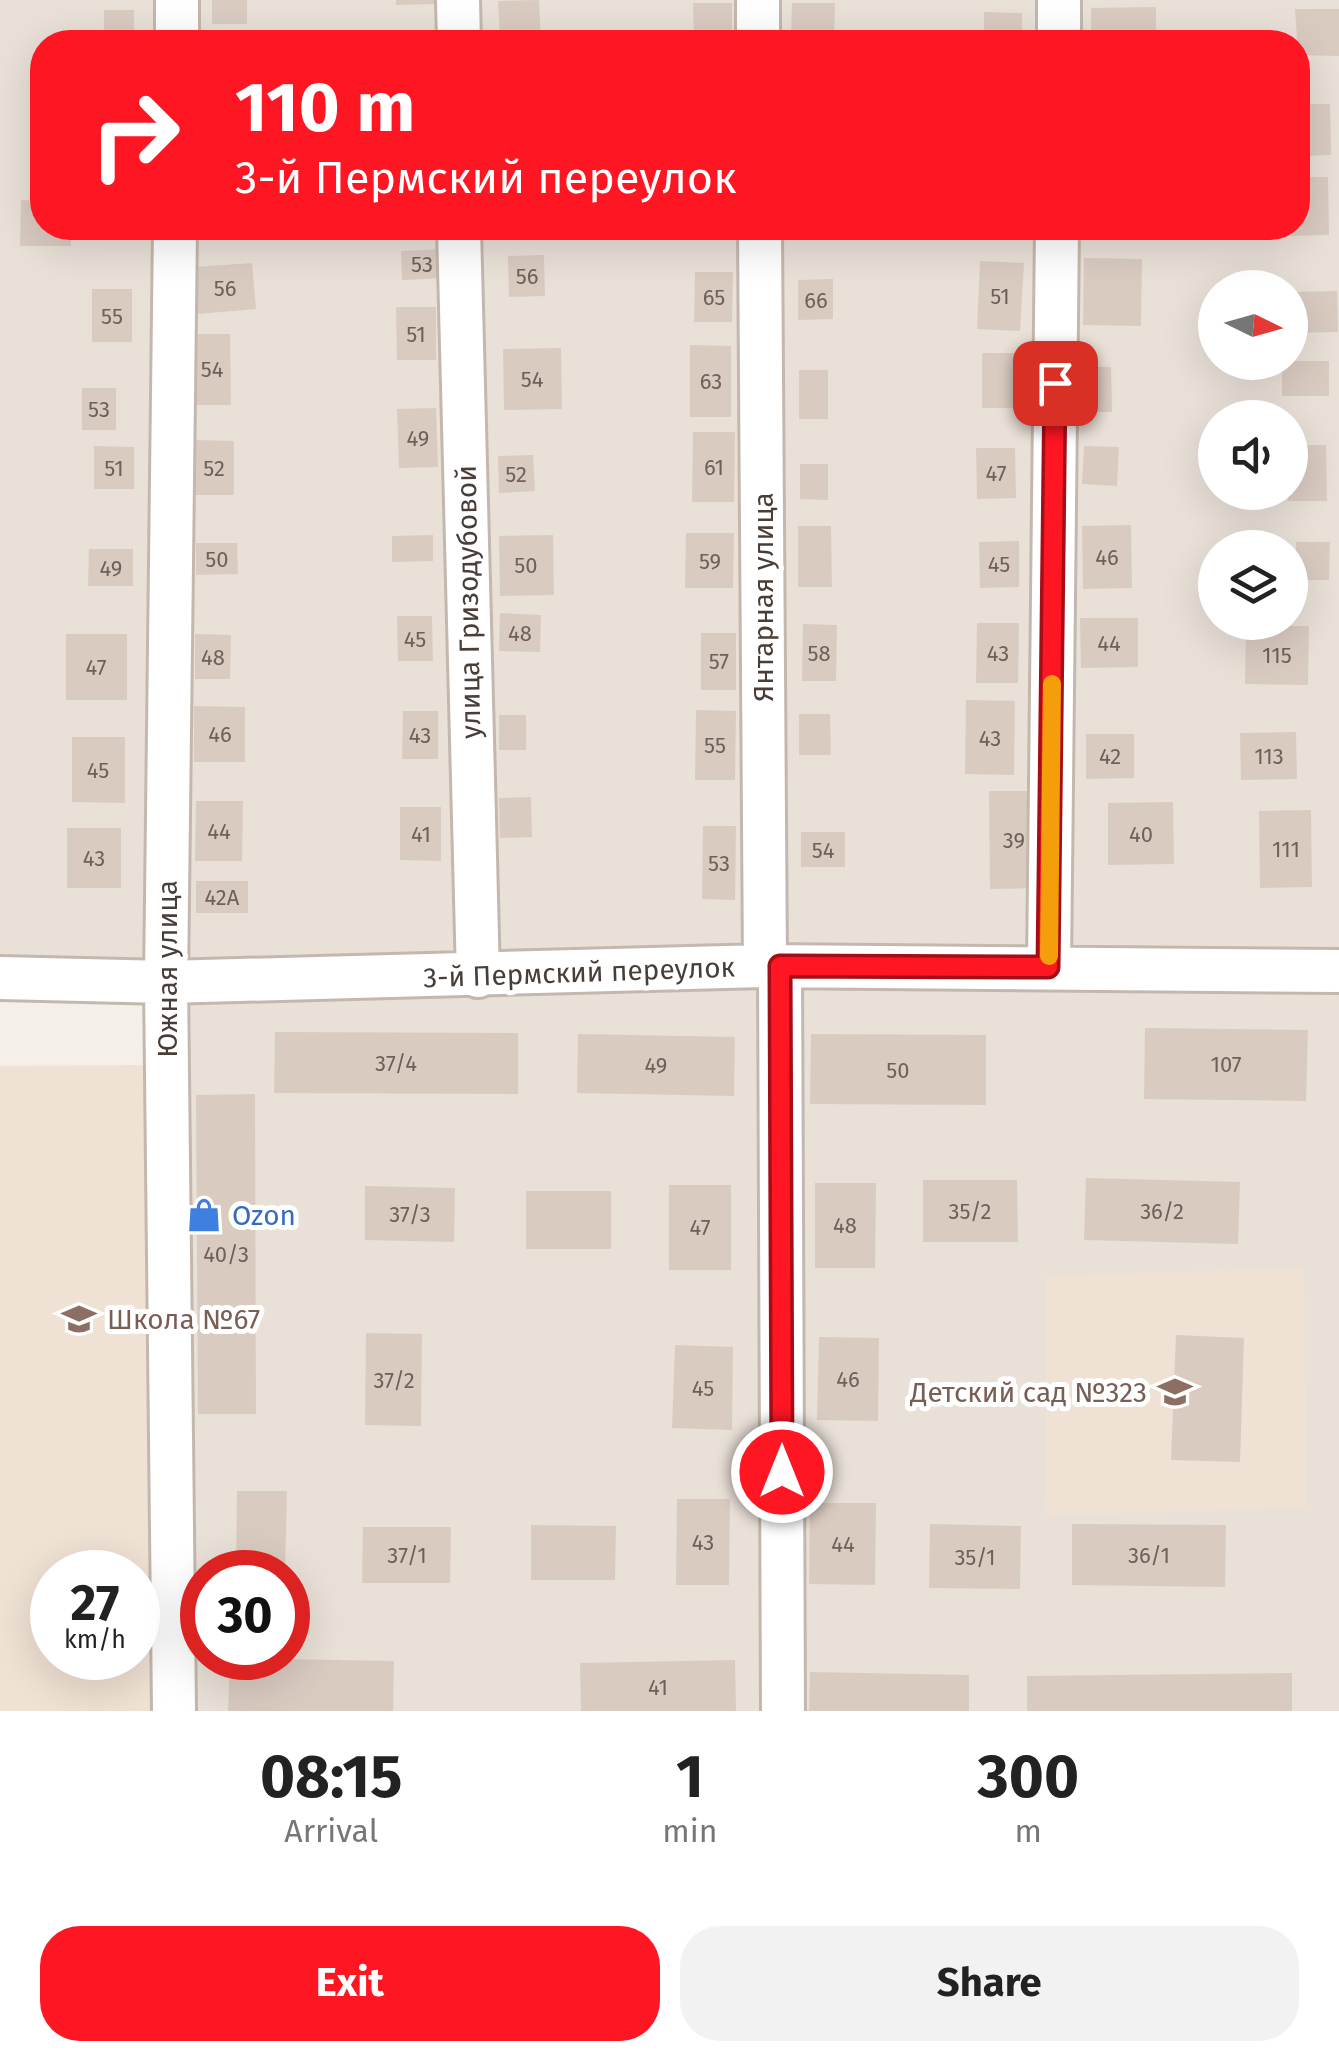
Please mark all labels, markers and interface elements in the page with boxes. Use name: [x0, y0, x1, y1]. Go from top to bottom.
text: 110 m: [235, 66, 415, 150]
icon: right: [70, 70, 200, 200]
text: 3-й Пермский переулок: [235, 151, 736, 205]
house number: 53: [411, 251, 433, 278]
house number: 56: [516, 263, 538, 290]
north arrow: [1198, 270, 1308, 380]
map controls: [1198, 270, 1308, 640]
house number: 56: [214, 275, 236, 302]
house number: 51: [990, 283, 1010, 310]
house number: 65: [703, 284, 725, 311]
house number: 66: [804, 287, 828, 314]
house number: 55: [101, 303, 123, 330]
house number: 51: [406, 321, 426, 348]
pin: [1013, 341, 1098, 426]
house number: 54: [201, 356, 224, 383]
icon: arrive: [1028, 356, 1083, 411]
house number: 54: [521, 366, 544, 393]
house number: 63: [700, 368, 722, 395]
house number: 53: [88, 396, 110, 423]
button: sound: [1198, 400, 1308, 510]
house number: 49: [407, 425, 429, 452]
house number: 61: [704, 454, 724, 481]
house number: 51: [104, 455, 124, 482]
house number: 52: [203, 455, 225, 482]
house number: 47: [986, 460, 1007, 487]
house number: 52: [505, 461, 527, 488]
street label: улица Гризодубовой: [450, 465, 487, 739]
street label: Янтарная улица: [747, 492, 780, 702]
button: layers: [1198, 530, 1308, 640]
house number: 46: [1095, 544, 1119, 571]
house number: 50: [205, 546, 229, 573]
house number: 59: [699, 548, 721, 575]
house number: 45: [988, 551, 1010, 578]
house number: 50: [514, 552, 538, 579]
house number: 49: [100, 555, 122, 582]
house number: 48: [508, 620, 532, 647]
house number: 45: [404, 626, 426, 653]
house number: 44: [1097, 630, 1121, 657]
house number: 58: [807, 640, 831, 667]
house number: 43: [987, 640, 1009, 667]
house number: 115: [1262, 642, 1292, 669]
house number: 48: [201, 644, 225, 671]
house number: 57: [709, 648, 729, 675]
house number: 47: [86, 654, 107, 681]
house number: 46: [208, 721, 232, 748]
house number: 43: [409, 722, 431, 749]
house number: 43: [979, 725, 1001, 752]
house number: 55: [704, 732, 726, 759]
house number: 42: [1099, 743, 1121, 770]
house number: 113: [1254, 743, 1284, 770]
house number: 45: [87, 757, 109, 784]
house number: 44: [207, 818, 231, 845]
house number: 41: [411, 821, 431, 848]
house number: 40: [1129, 821, 1153, 848]
house number: 39: [1003, 827, 1025, 854]
house number: 111: [1272, 836, 1300, 863]
house number: 54: [812, 837, 835, 864]
house number: 43: [83, 845, 105, 872]
house number: 53: [708, 850, 730, 877]
street label: Южная улица: [151, 880, 184, 1058]
house number: 42А: [205, 884, 240, 911]
street label: 3-й Пермский переулок: [423, 951, 736, 994]
house number: 37/4: [375, 1050, 417, 1077]
house number: 107: [1210, 1051, 1242, 1078]
house number: 49: [645, 1052, 667, 1079]
house number: 50: [886, 1057, 910, 1084]
shop icon: Ozon: [185, 1196, 223, 1234]
house number: 35/2: [948, 1198, 992, 1225]
house number: 36/2: [1140, 1198, 1184, 1225]
place label: Ozon: [232, 1199, 296, 1232]
house number: 37/3: [389, 1201, 431, 1228]
house number: 48: [833, 1212, 857, 1239]
house number: 47: [690, 1214, 711, 1241]
house number: 40/3: [203, 1241, 249, 1268]
school or university icon: Школа №67: [60, 1300, 98, 1338]
place label: Школа №67: [107, 1303, 260, 1336]
house number: 46: [836, 1366, 860, 1393]
house number: 37/2: [373, 1367, 415, 1394]
school or university icon: Детский сад №323: [1156, 1373, 1194, 1411]
house number: 45: [692, 1375, 714, 1402]
place label: Детский сад №323: [909, 1376, 1147, 1409]
position arrow: [730, 1420, 834, 1524]
house number: 43: [692, 1529, 714, 1556]
house number: 44: [831, 1531, 855, 1558]
house number: 37/1: [387, 1542, 427, 1569]
house number: 36/1: [1128, 1542, 1170, 1569]
house number: 35/1: [954, 1544, 996, 1571]
speed limit sign: 30: [180, 1550, 310, 1680]
text: 27: [71, 1573, 119, 1633]
text: km/h: [64, 1625, 126, 1655]
house number: 41: [648, 1674, 668, 1701]
text: 08:15: [260, 1741, 402, 1813]
text: 1: [676, 1741, 704, 1813]
text: 300: [978, 1741, 1079, 1813]
text: Arrival: [284, 1812, 378, 1850]
text: min: [662, 1812, 718, 1850]
text: m: [1015, 1812, 1042, 1850]
button: Exit: [40, 1926, 660, 2041]
button: Share: [680, 1926, 1299, 2041]

